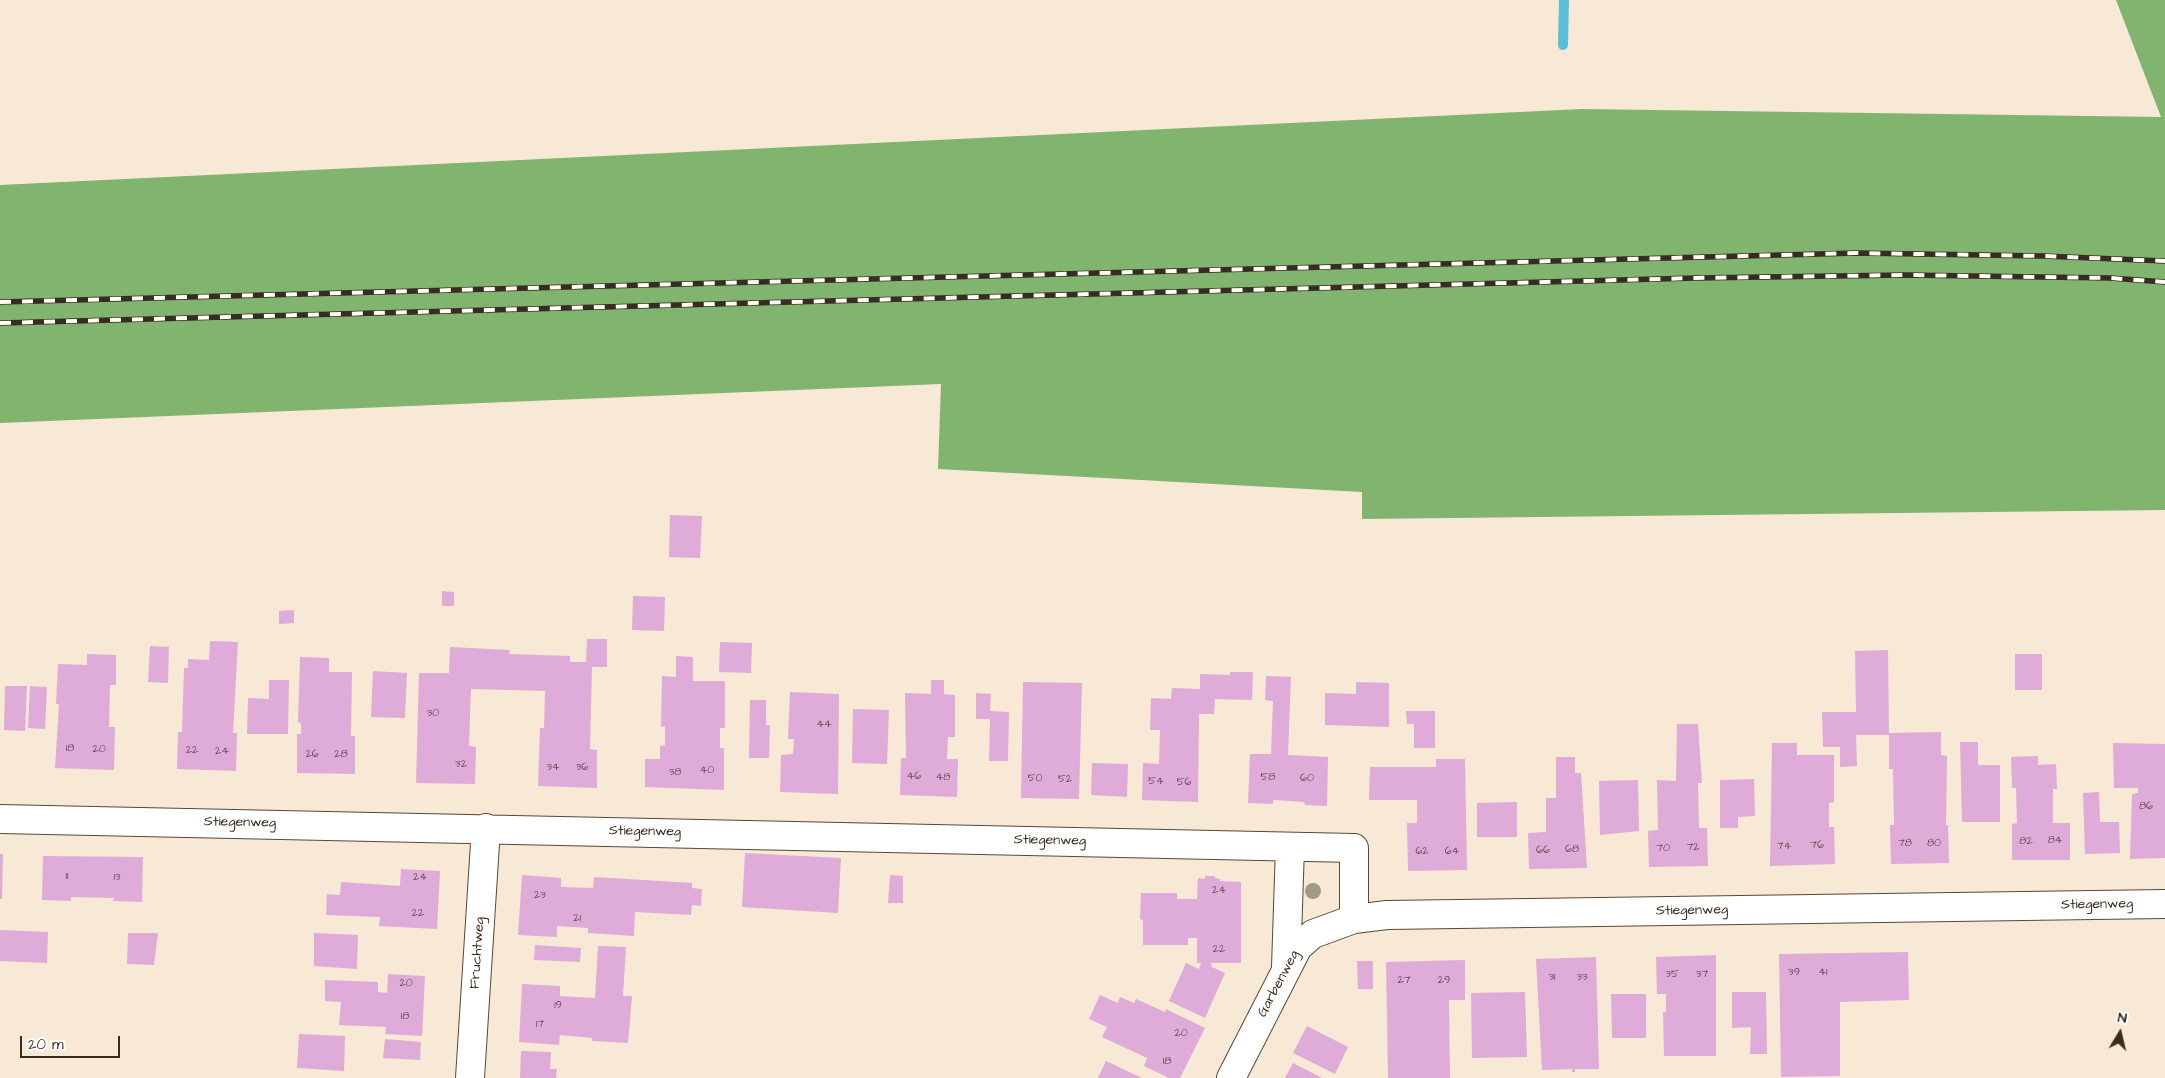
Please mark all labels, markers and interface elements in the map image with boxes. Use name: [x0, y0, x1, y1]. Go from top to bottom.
house number: 30: [427, 707, 439, 721]
house number: 44: [817, 718, 831, 732]
house number: 18: [66, 742, 74, 756]
house number: 20: [92, 743, 106, 757]
house number: 22: [186, 744, 198, 758]
house number: 24: [215, 745, 229, 759]
house number: 26: [305, 748, 319, 762]
house number: 28: [334, 748, 348, 762]
house number: 32: [455, 758, 467, 772]
house number: 34: [546, 761, 560, 775]
house number: 36: [576, 761, 588, 775]
house number: 40: [700, 764, 714, 778]
house number: 38: [669, 766, 681, 780]
house number: 46: [907, 770, 921, 784]
house number: 48: [936, 771, 950, 785]
house number: 58: [1261, 771, 1275, 785]
house number: 50: [1028, 772, 1042, 786]
house number: 60: [1300, 772, 1314, 786]
house number: 52: [1058, 773, 1072, 787]
house number: 54: [1148, 775, 1164, 789]
house number: 56: [1177, 776, 1191, 790]
house number: 86: [2139, 800, 2153, 814]
street label: Stiegenweg: [204, 814, 276, 832]
street label: Stiegenweg: [609, 823, 681, 841]
street label: Stiegenweg: [1014, 832, 1086, 850]
house number: 84: [2048, 834, 2062, 848]
house number: 82: [2019, 835, 2033, 849]
house number: 78: [1898, 837, 1912, 851]
house number: 80: [1927, 837, 1941, 851]
house number: 76: [1810, 839, 1824, 853]
house number: 74: [1777, 840, 1791, 854]
house number: 72: [1686, 841, 1700, 855]
house number: 70: [1656, 842, 1670, 856]
house number: 68: [1565, 843, 1579, 857]
house number: 66: [1536, 844, 1550, 858]
house number: 62: [1415, 845, 1429, 859]
house number: 64: [1445, 845, 1459, 859]
house number: 11: [66, 870, 68, 884]
house number: 13: [113, 871, 121, 885]
house number: 24: [413, 871, 427, 885]
house number: 24: [1212, 884, 1226, 898]
house number: 23: [534, 889, 546, 903]
street label: Stiegenweg: [2061, 896, 2133, 914]
street label: Stiegenweg: [1656, 902, 1728, 920]
house number: 22: [412, 907, 424, 921]
house number: 21: [573, 912, 581, 926]
street label: Fruchtweg: [467, 916, 489, 990]
house number: 22: [1213, 943, 1225, 957]
street label: Garbenweg: [1254, 948, 1304, 1020]
house number: 39: [1788, 966, 1800, 980]
house number: 41: [1819, 966, 1827, 980]
house number: 35: [1665, 968, 1679, 982]
house number: 37: [1696, 968, 1708, 982]
house number: 31: [1548, 971, 1556, 985]
house number: 33: [1576, 971, 1588, 985]
house number: 27: [1397, 974, 1411, 988]
house number: 29: [1438, 974, 1450, 988]
house number: 20: [399, 977, 413, 991]
house number: 19: [554, 999, 562, 1013]
north arrow: [2095, 1008, 2145, 1058]
text: N: [2116, 1008, 2128, 1029]
house number: 18: [401, 1010, 409, 1024]
house number: 17: [536, 1018, 544, 1032]
scale bar: [22, 1026, 122, 1058]
house number: 20: [1174, 1027, 1188, 1041]
text: 20 m: [28, 1034, 64, 1055]
house number: 18: [1163, 1055, 1171, 1069]

